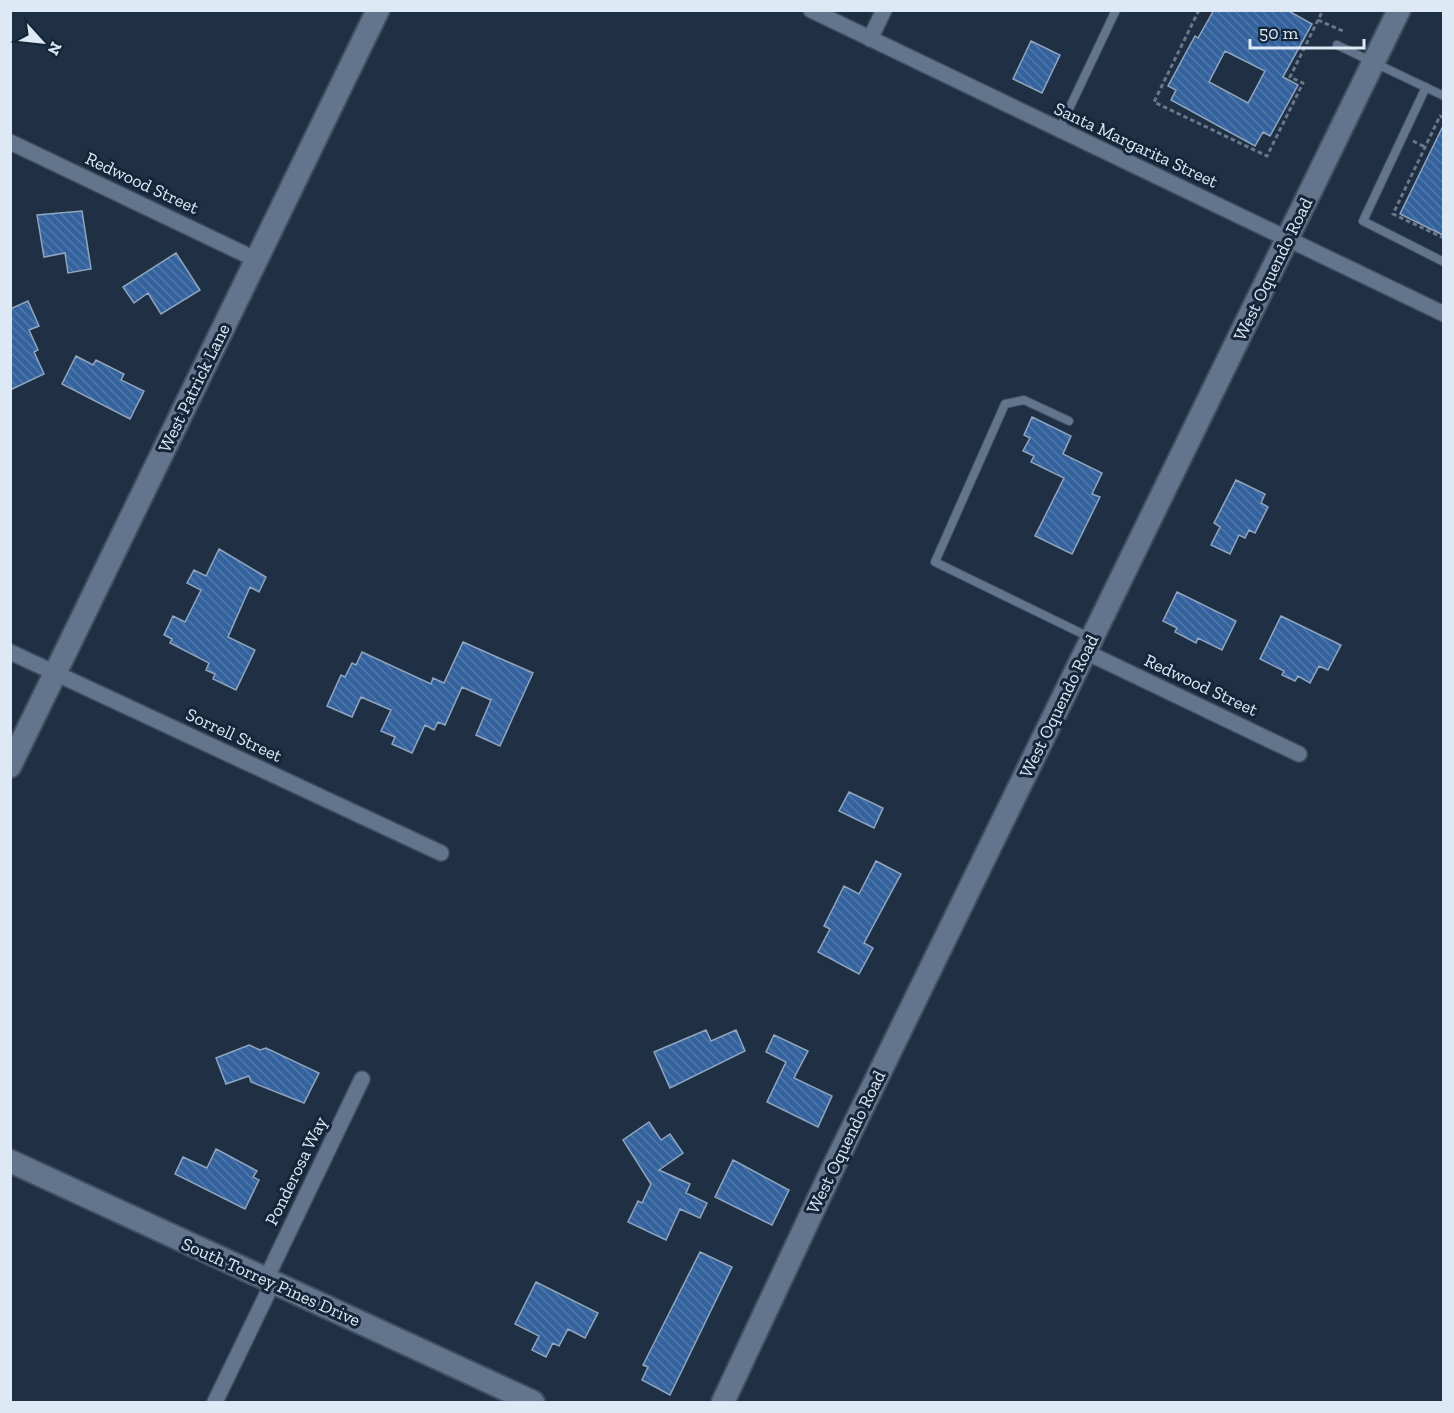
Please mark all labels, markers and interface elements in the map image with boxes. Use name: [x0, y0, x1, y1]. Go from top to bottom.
north arrow: [12, 12, 72, 72]
scale bar: [1250, 12, 1364, 50]
text: 50 m: [1259, 22, 1299, 44]
text: N: [44, 39, 66, 58]
street label: Santa Margarita Street: [1051, 97, 1222, 193]
street label: Redwood Street: [82, 147, 202, 219]
street label: West Oquendo Road: [1229, 194, 1317, 344]
street label: West Patrick Lane: [153, 320, 235, 456]
street label: West Oquendo Road: [1015, 631, 1103, 781]
street label: Redwood Street: [1141, 649, 1261, 721]
street label: Sorrell Street: [182, 703, 286, 767]
street label: West Oquendo Road: [802, 1067, 890, 1217]
street label: Ponderosa Way: [260, 1112, 332, 1229]
street label: South Torrey Pines Drive: [178, 1233, 364, 1331]

